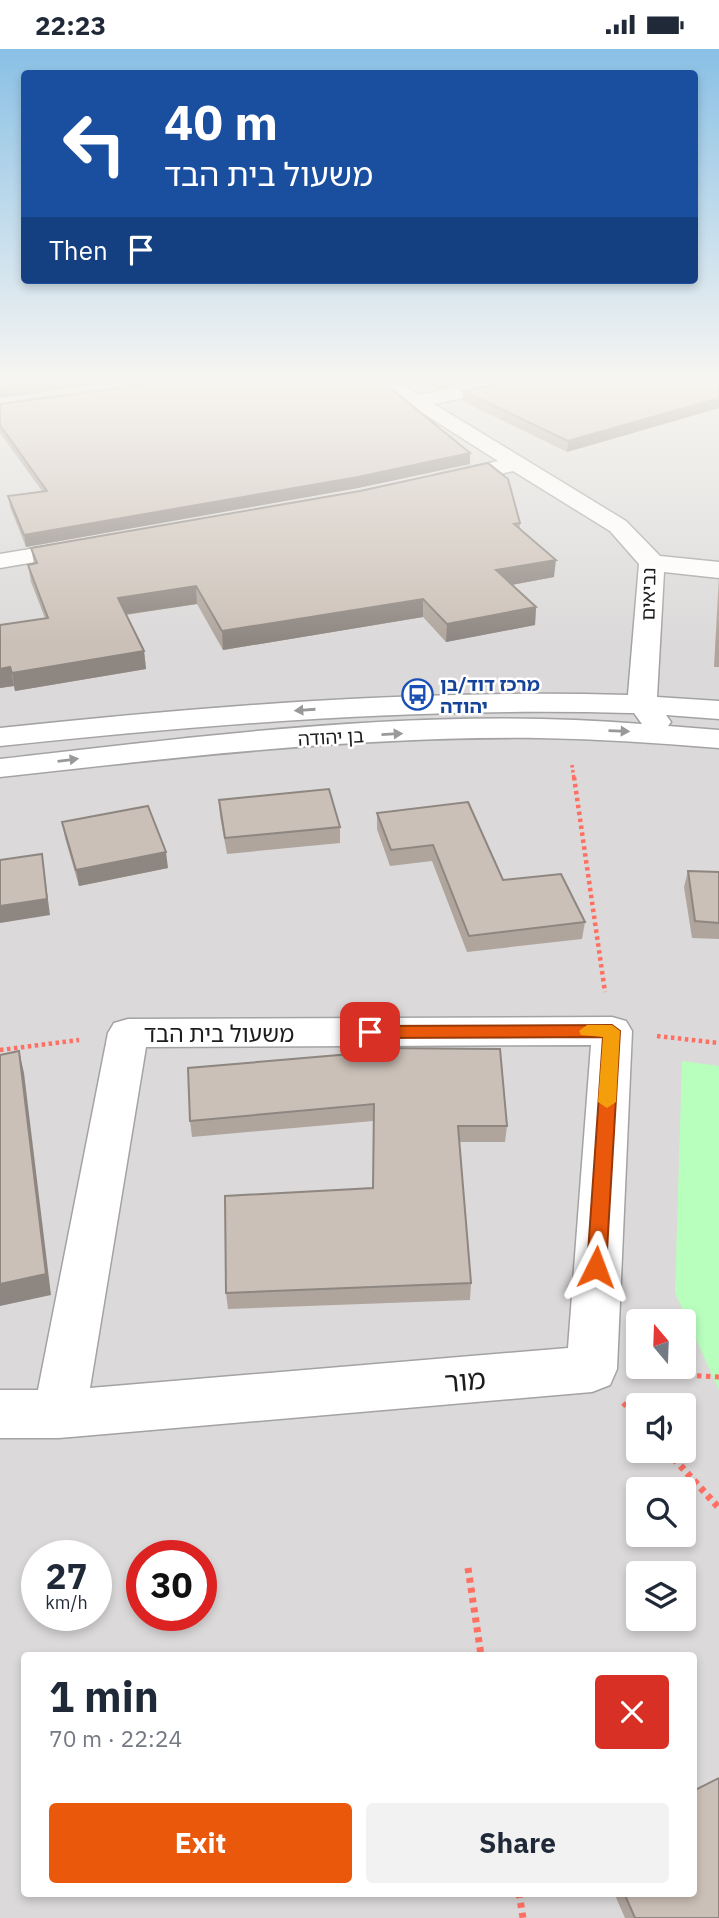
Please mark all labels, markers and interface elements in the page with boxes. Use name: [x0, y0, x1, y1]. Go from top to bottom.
text: 22:23: [35, 8, 106, 42]
text: 40 m: [164, 90, 278, 153]
icon: left: [49, 98, 140, 189]
text: משעול בית הבד: [164, 153, 373, 195]
icon: arrive: [122, 231, 160, 269]
text: Then: [49, 233, 108, 267]
street label: נביאים: [636, 567, 660, 621]
place label: מרכז דוד/בן יהודה: [440, 672, 540, 718]
bus stop icon: מרכז דוד/בן יהודה: [400, 678, 434, 712]
one-way arrow: [293, 705, 315, 716]
street label: בן יהודה: [297, 723, 365, 751]
one-way arrow: [609, 726, 631, 737]
one-way arrow: [381, 728, 403, 739]
one-way arrow: [57, 755, 79, 766]
pin: [340, 1002, 400, 1062]
icon: arrive: [351, 1013, 389, 1051]
street label: משעול בית הבד: [144, 1018, 294, 1048]
position arrow: [559, 1230, 633, 1304]
north arrow: [626, 1309, 696, 1379]
map controls: [626, 1309, 696, 1631]
street label: מור: [443, 1360, 487, 1400]
button: sound: [626, 1393, 696, 1463]
button: search: [626, 1477, 696, 1547]
speed limit sign: 30: [126, 1540, 217, 1631]
text: 27: [45, 1553, 88, 1599]
button: layers: [626, 1561, 696, 1631]
text: km/h: [45, 1591, 88, 1614]
text: 1 min: [49, 1669, 159, 1724]
button: close: [595, 1675, 669, 1749]
text: 70 m · 22:24: [49, 1723, 182, 1753]
button: Exit: [49, 1803, 352, 1883]
button: Share: [366, 1803, 669, 1883]

